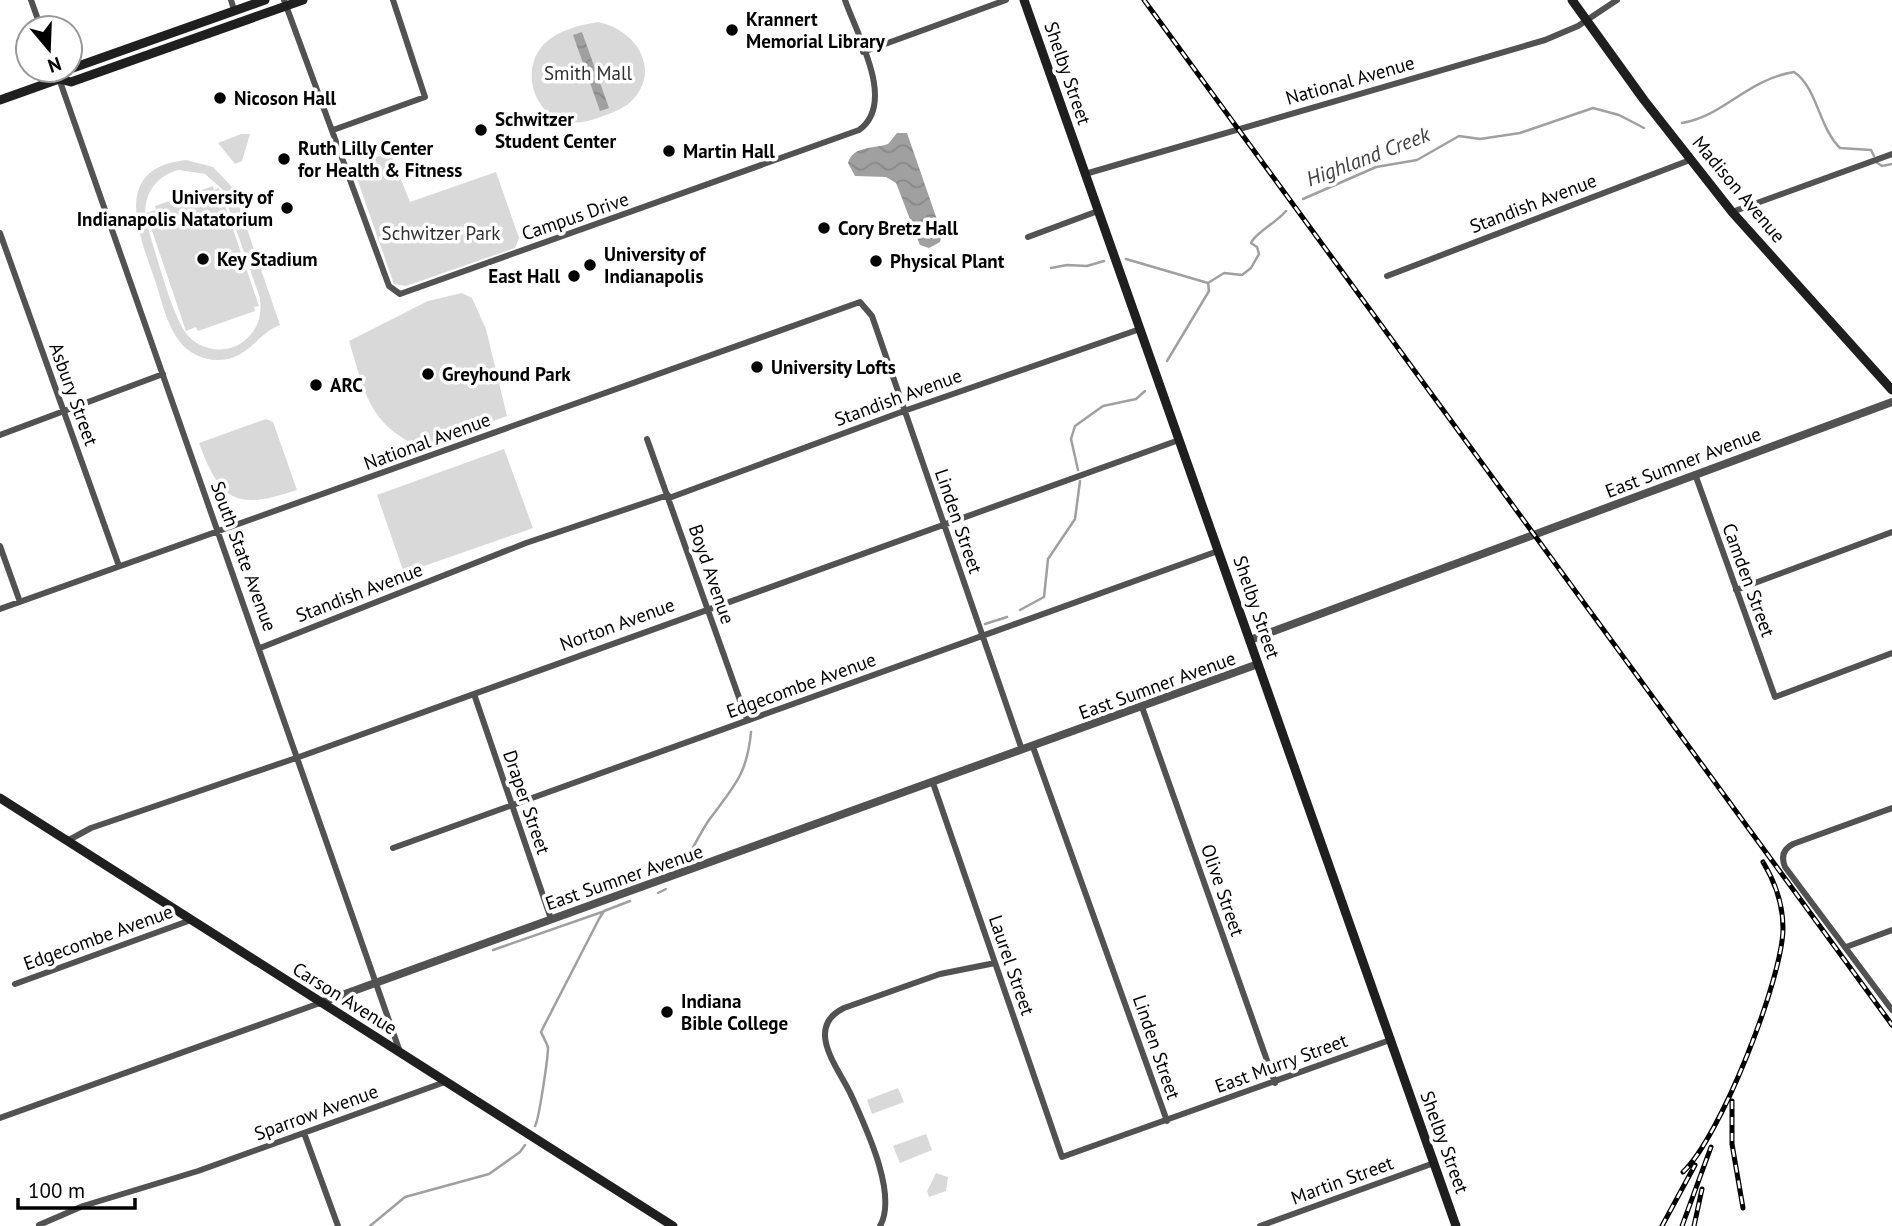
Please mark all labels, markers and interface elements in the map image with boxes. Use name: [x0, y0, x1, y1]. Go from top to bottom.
place label: Krannert Memorial Library: [746, 7, 886, 53]
north arrow: [14, 14, 84, 84]
street label: Shelby Street: [1039, 18, 1097, 128]
marker: Krannert Memorial Library: [724, 22, 740, 38]
street label: National Avenue: [1283, 50, 1417, 110]
text: N: [45, 52, 64, 78]
park label: Smith Mall: [544, 61, 632, 85]
place label: Nicoson Hall: [234, 86, 336, 110]
marker: Nicoson Hall: [212, 90, 228, 106]
place label: Schwitzer Student Center: [495, 107, 616, 153]
water label: Highland Creek: [1302, 120, 1435, 192]
marker: Schwitzer Student Center: [473, 122, 489, 138]
street label: Madison Avenue: [1687, 131, 1791, 247]
place label: Ruth Lilly Center for Health & Fitness: [298, 136, 462, 182]
place label: Martin Hall: [683, 139, 775, 163]
marker: Martin Hall: [661, 143, 677, 159]
marker: Ruth Lilly Center for Health & Fitness: [276, 151, 292, 167]
street label: Standish Avenue: [1466, 168, 1600, 238]
place label: University of Indianapolis Natatorium: [77, 185, 275, 231]
street label: Campus Drive: [518, 186, 632, 246]
marker: University of Indianapolis Natatorium: [279, 200, 295, 216]
place label: Cory Bretz Hall: [838, 216, 959, 240]
marker: Cory Bretz Hall: [816, 220, 832, 236]
park label: Schwitzer Park: [382, 221, 500, 245]
place label: University of Indianapolis: [604, 242, 707, 288]
place label: Key Stadium: [217, 247, 317, 271]
place label: Physical Plant: [890, 249, 1005, 273]
marker: Key Stadium: [195, 251, 211, 267]
marker: Physical Plant: [868, 253, 884, 269]
marker: University of Indianapolis: [582, 257, 598, 273]
place label: East Hall: [488, 264, 560, 288]
marker: East Hall: [566, 268, 582, 284]
street label: Asbury Street: [44, 339, 104, 449]
place label: University Lofts: [771, 355, 896, 379]
marker: University Lofts: [749, 359, 765, 375]
place label: Greyhound Park: [442, 362, 571, 386]
street label: Standish Avenue: [831, 363, 965, 431]
marker: Greyhound Park: [420, 366, 436, 382]
place label: ARC: [330, 373, 363, 397]
marker: ARC: [308, 377, 324, 393]
street label: National Avenue: [360, 407, 494, 475]
street label: East Sumner Avenue: [1602, 421, 1764, 503]
street label: Linden Street: [930, 465, 988, 577]
street label: South State Avenue: [206, 478, 282, 634]
street label: Camden Street: [1717, 520, 1781, 641]
street label: Boyd Avenue: [684, 521, 740, 627]
street label: Shelby Street: [1228, 552, 1286, 662]
street label: Standish Avenue: [292, 557, 426, 627]
street label: Norton Avenue: [556, 592, 678, 656]
street label: East Sumner Avenue: [1075, 645, 1239, 725]
street label: Edgecombe Avenue: [723, 647, 879, 723]
street label: Draper Street: [498, 747, 556, 858]
street label: East Sumner Avenue: [542, 839, 706, 915]
street label: Olive Street: [1196, 841, 1250, 940]
street label: Edgecombe Avenue: [20, 899, 176, 975]
street label: Laurel Street: [984, 912, 1041, 1019]
street label: Carson Avenue: [288, 956, 402, 1040]
place label: Indiana Bible College: [681, 989, 788, 1035]
street label: Linden Street: [1128, 991, 1186, 1103]
marker: Indiana Bible College: [659, 1004, 675, 1020]
street label: East Murry Street: [1212, 1028, 1351, 1098]
street label: Sparrow Avenue: [251, 1078, 381, 1146]
street label: Shelby Street: [1415, 1087, 1475, 1197]
street label: Martin Street: [1288, 1150, 1397, 1210]
scale bar: [18, 1166, 135, 1210]
text: 100 m: [28, 1177, 85, 1204]

